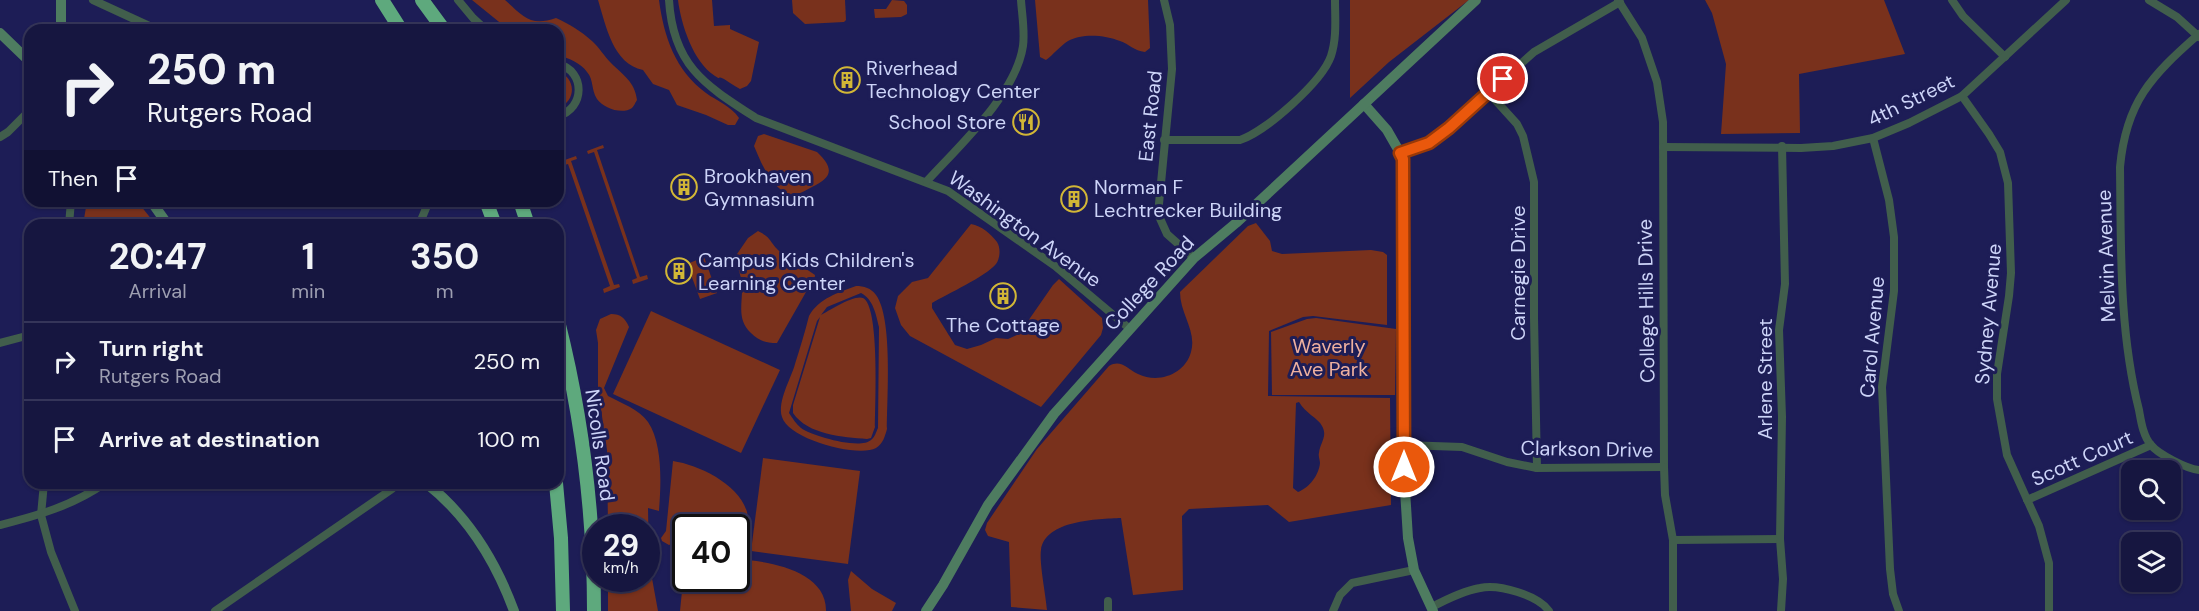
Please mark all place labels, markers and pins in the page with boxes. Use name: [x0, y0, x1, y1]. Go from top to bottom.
pin: [1477, 53, 1528, 104]
place label: Riverhead Technology Center: [866, 55, 1040, 104]
building icon: Riverhead Technology Center: [832, 65, 862, 95]
restaurant icon: School Store: [1011, 107, 1041, 137]
place label: School Store: [889, 109, 1006, 135]
place label: Brookhaven Gymnasium: [704, 163, 815, 212]
building icon: Brookhaven Gymnasium: [669, 172, 699, 202]
place label: Norman F Lechtrecker Building: [1094, 174, 1282, 223]
building icon: Norman F Lechtrecker Building: [1059, 184, 1089, 214]
place label: Campus Kids Children's Learning Center: [698, 247, 914, 296]
building icon: Campus Kids Children's Learning Center: [664, 256, 694, 286]
building icon: The Cottage: [988, 281, 1018, 311]
place label: The Cottage: [946, 312, 1060, 338]

